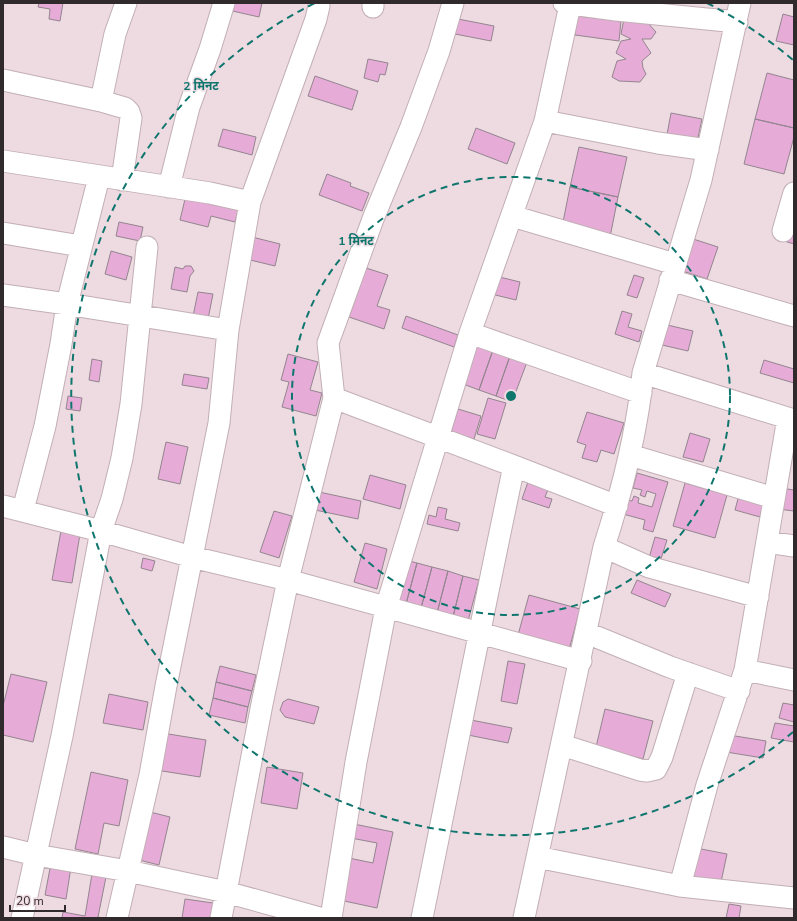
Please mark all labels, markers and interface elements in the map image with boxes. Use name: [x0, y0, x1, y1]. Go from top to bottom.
text: 2 मिनट: [183, 78, 219, 94]
text: 1 मिनट: [338, 233, 374, 249]
centre of rings: [504, 389, 518, 403]
scale bar: [10, 887, 65, 913]
text: 20 m: [16, 893, 44, 909]

